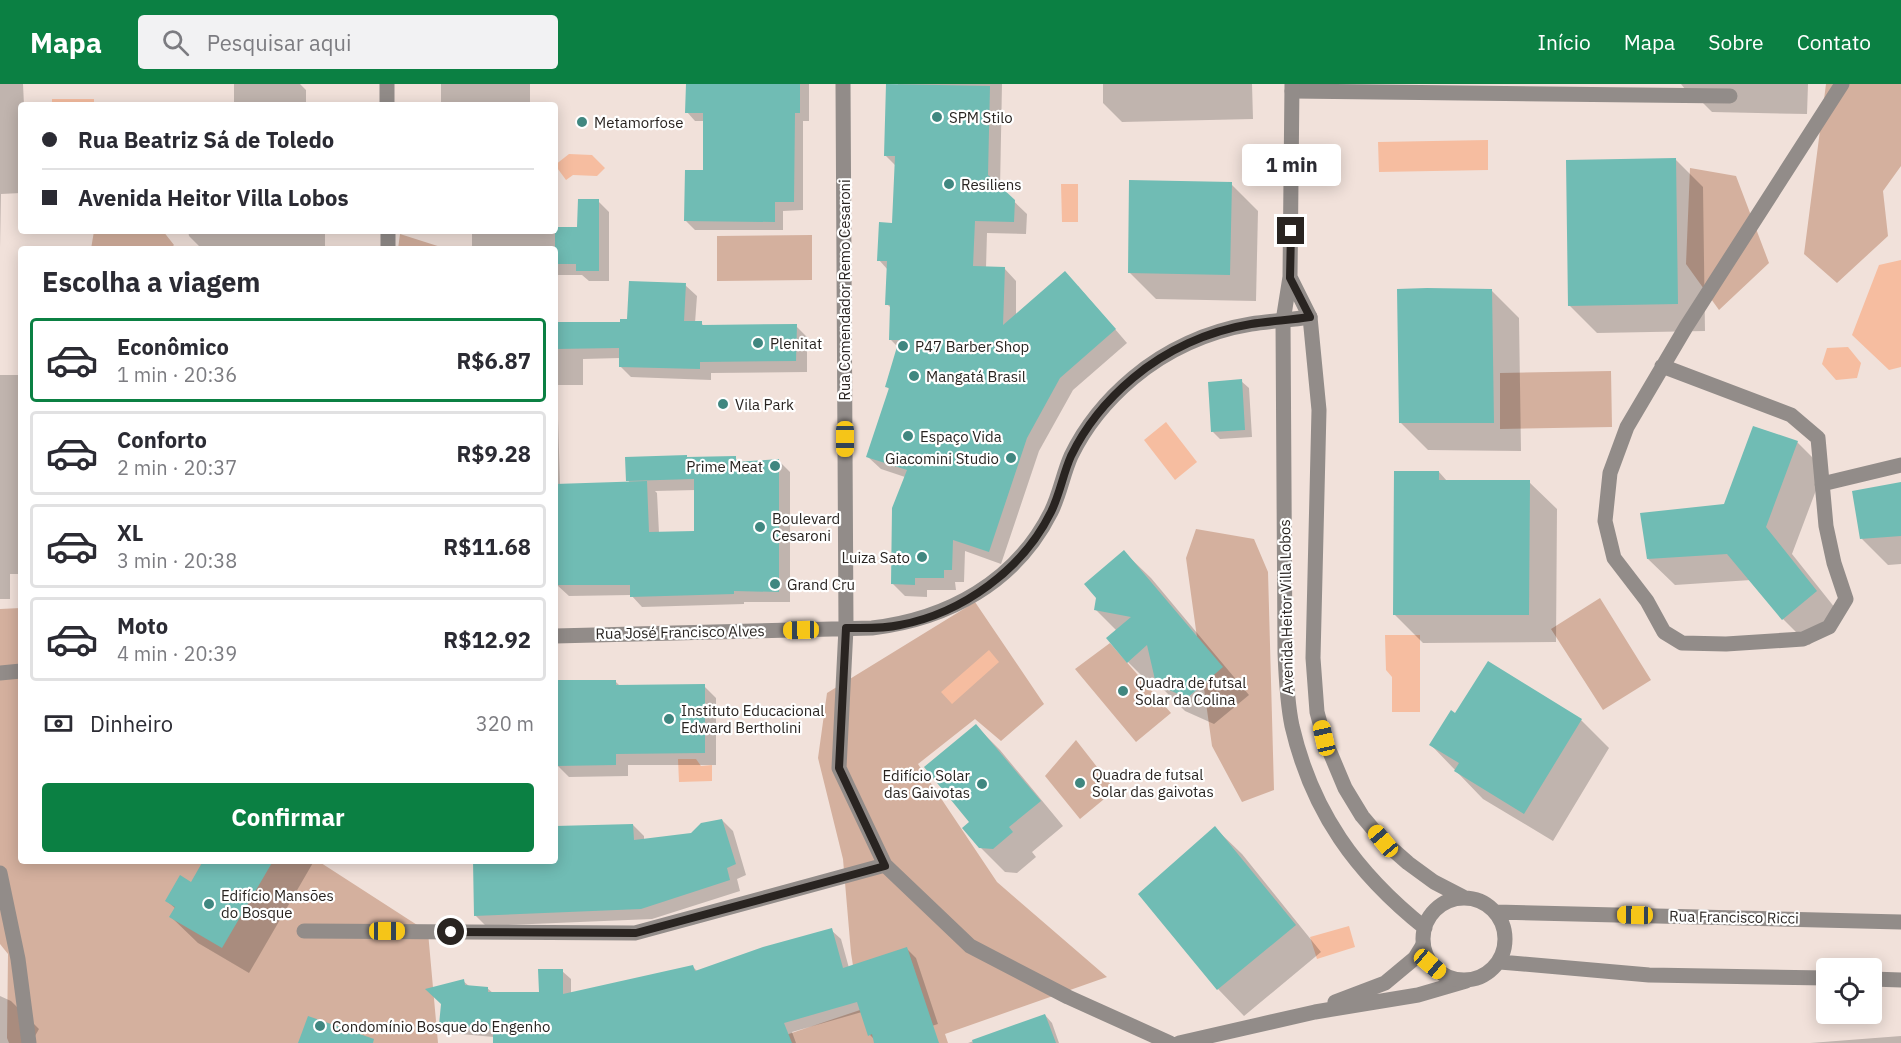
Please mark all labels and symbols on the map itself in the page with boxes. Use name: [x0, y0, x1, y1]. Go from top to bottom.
place label: SPM Stilo: [949, 108, 1013, 127]
marker: SPM Stilo: [930, 110, 944, 124]
place label: Metamorfose: [594, 113, 684, 132]
marker: Metamorfose: [575, 115, 589, 129]
callout: 1 min: [1242, 144, 1340, 186]
place label: Resiliens: [961, 175, 1022, 194]
marker: Resiliens: [942, 177, 956, 191]
street label: Rua Comendador Remo Cesaroni: [835, 179, 854, 401]
route end: [1277, 217, 1304, 244]
place label: Plenitat: [770, 334, 822, 353]
marker: Plenitat: [751, 336, 765, 350]
place label: P47 Barber Shop: [915, 337, 1029, 356]
marker: P47 Barber Shop: [896, 339, 910, 353]
place label: Mangatá Brasil: [926, 367, 1026, 386]
marker: Mangatá Brasil: [907, 369, 921, 383]
place label: Vila Park: [735, 395, 794, 414]
marker: Vila Park: [716, 397, 730, 411]
car: [836, 421, 854, 457]
place label: Espaço Vida: [920, 427, 1002, 446]
marker: Espaço Vida: [901, 429, 915, 443]
place label: Giacomini Studio: [885, 449, 999, 468]
marker: Giacomini Studio: [1004, 451, 1018, 465]
place label: Prime Meat: [686, 457, 763, 476]
marker: Prime Meat: [768, 459, 782, 473]
place label: Boulevard Cesaroni: [772, 509, 840, 545]
street label: Avenida Heitor Villa Lobos: [1275, 519, 1297, 695]
marker: Boulevard Cesaroni: [753, 520, 767, 534]
place label: Luiza Sato: [842, 548, 910, 567]
marker: Luiza Sato: [915, 550, 929, 564]
place label: Grand Cru: [787, 575, 855, 594]
marker: Grand Cru: [768, 577, 782, 591]
street label: Rua José Francisco Alves: [595, 621, 765, 643]
car: [783, 621, 819, 639]
place label: Quadra de futsal Solar da Colina: [1135, 673, 1246, 709]
marker: Quadra de futsal Solar da Colina: [1116, 684, 1130, 698]
place label: Instituto Educacional Edward Bertholini: [681, 701, 824, 737]
marker: Instituto Educacional Edward Bertholini: [662, 712, 676, 726]
car: [1311, 718, 1337, 758]
place label: Quadra de futsal Solar das gaivotas: [1092, 765, 1214, 801]
place label: Edifício Solar das Gaivotas: [882, 766, 970, 802]
marker: Quadra de futsal Solar das gaivotas: [1073, 776, 1087, 790]
marker: Edifício Solar das Gaivotas: [975, 777, 989, 791]
car: [1365, 821, 1401, 861]
place label: Edifício Mansões do Bosque: [221, 886, 334, 922]
marker: Edifício Mansões do Bosque: [202, 897, 216, 911]
car: [1617, 906, 1653, 924]
street label: Rua Francisco Ricci: [1669, 906, 1799, 928]
route start: [437, 918, 464, 945]
car: [369, 922, 405, 940]
car: [1410, 946, 1450, 982]
place label: Condomínio Bosque do Engenho: [332, 1017, 550, 1036]
marker: Condomínio Bosque do Engenho: [313, 1019, 327, 1033]

